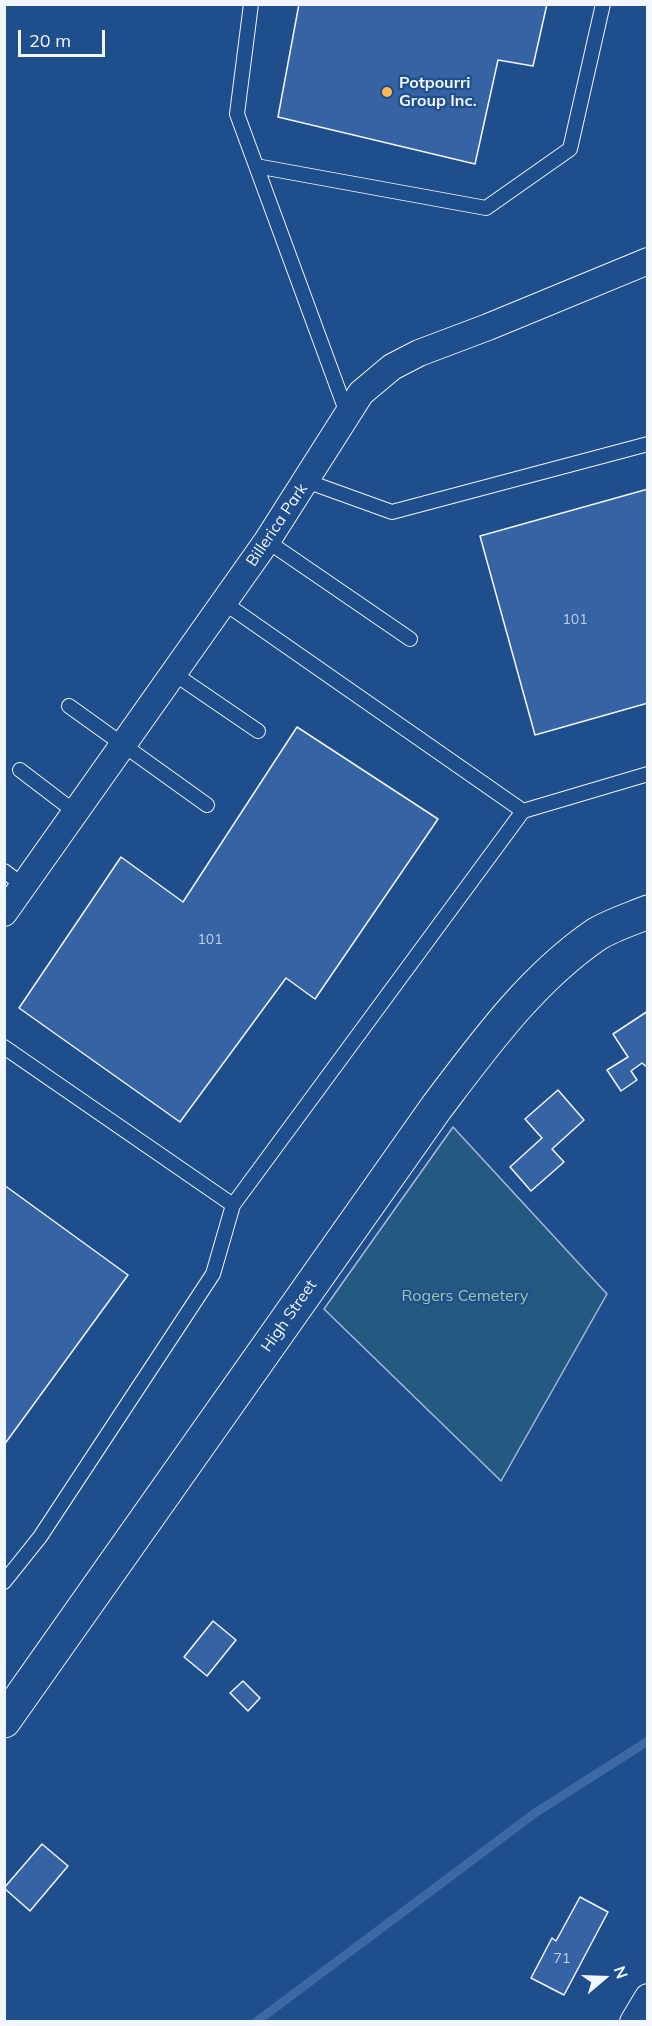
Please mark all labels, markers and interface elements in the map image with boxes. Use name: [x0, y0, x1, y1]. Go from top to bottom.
scale bar: [21, 18, 108, 56]
text: 20 m: [29, 29, 71, 52]
place label: Potpourri Group Inc.: [399, 73, 477, 111]
marker: Potpourri Group Inc.: [380, 85, 394, 99]
street label: Billerica Park: [242, 480, 312, 570]
house number: 101: [562, 612, 588, 628]
house number: 101: [197, 932, 223, 948]
street label: High Street: [257, 1276, 321, 1356]
park label: Rogers Cemetery: [401, 1286, 529, 1306]
north arrow: [574, 1948, 634, 2008]
house number: 71: [554, 1951, 570, 1967]
text: N: [610, 1963, 632, 1981]

